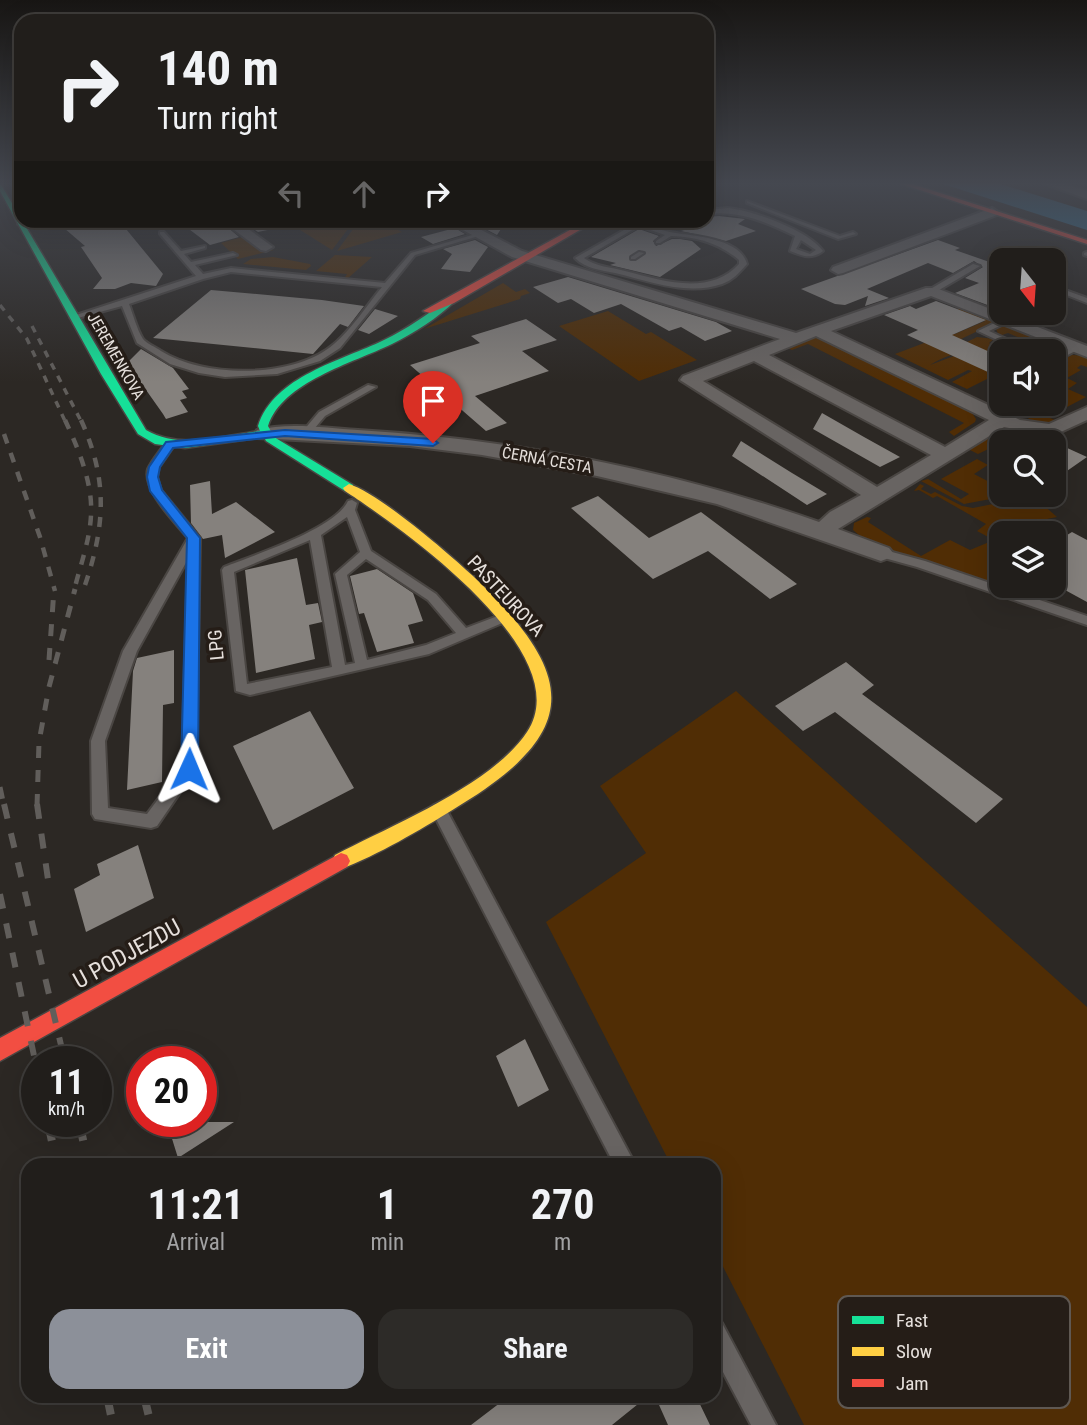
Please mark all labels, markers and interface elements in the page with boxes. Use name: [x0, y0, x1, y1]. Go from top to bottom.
text: 140 m: [157, 40, 279, 97]
icon: right: [42, 42, 133, 133]
text: Turn right: [157, 99, 278, 137]
icon: left: [272, 175, 310, 213]
icon: ahead: [345, 175, 383, 213]
icon: right: [418, 175, 456, 213]
north arrow: [989, 248, 1066, 326]
map controls: [989, 248, 1066, 598]
street label: JEREMENKOVA: [83, 309, 149, 403]
button: sound: [989, 339, 1066, 416]
pin: [403, 371, 463, 443]
icon: arrive: [414, 382, 452, 420]
button: search: [989, 430, 1066, 507]
street label: ČERNÁ CESTA: [501, 442, 594, 477]
button: layers: [989, 521, 1066, 598]
street label: PASTEUROVA: [463, 551, 549, 641]
street label: LPG: [203, 629, 229, 661]
position arrow: [152, 732, 226, 806]
street label: U PODJEZDU: [69, 913, 185, 995]
speed limit sign: 20: [126, 1046, 217, 1137]
text: 11: [49, 1062, 84, 1103]
text: km/h: [48, 1098, 85, 1119]
text: 11:21: [148, 1180, 244, 1229]
text: 1: [377, 1180, 398, 1229]
text: 270: [531, 1180, 594, 1229]
text: Arrival: [166, 1229, 225, 1256]
text: min: [370, 1229, 404, 1256]
text: m: [554, 1229, 571, 1256]
legend: [838, 1296, 1070, 1408]
button: Exit: [49, 1309, 364, 1389]
button: Share: [378, 1309, 693, 1389]
text: Fast: [896, 1309, 928, 1332]
text: Slow: [896, 1340, 932, 1363]
text: Jam: [896, 1372, 929, 1395]

